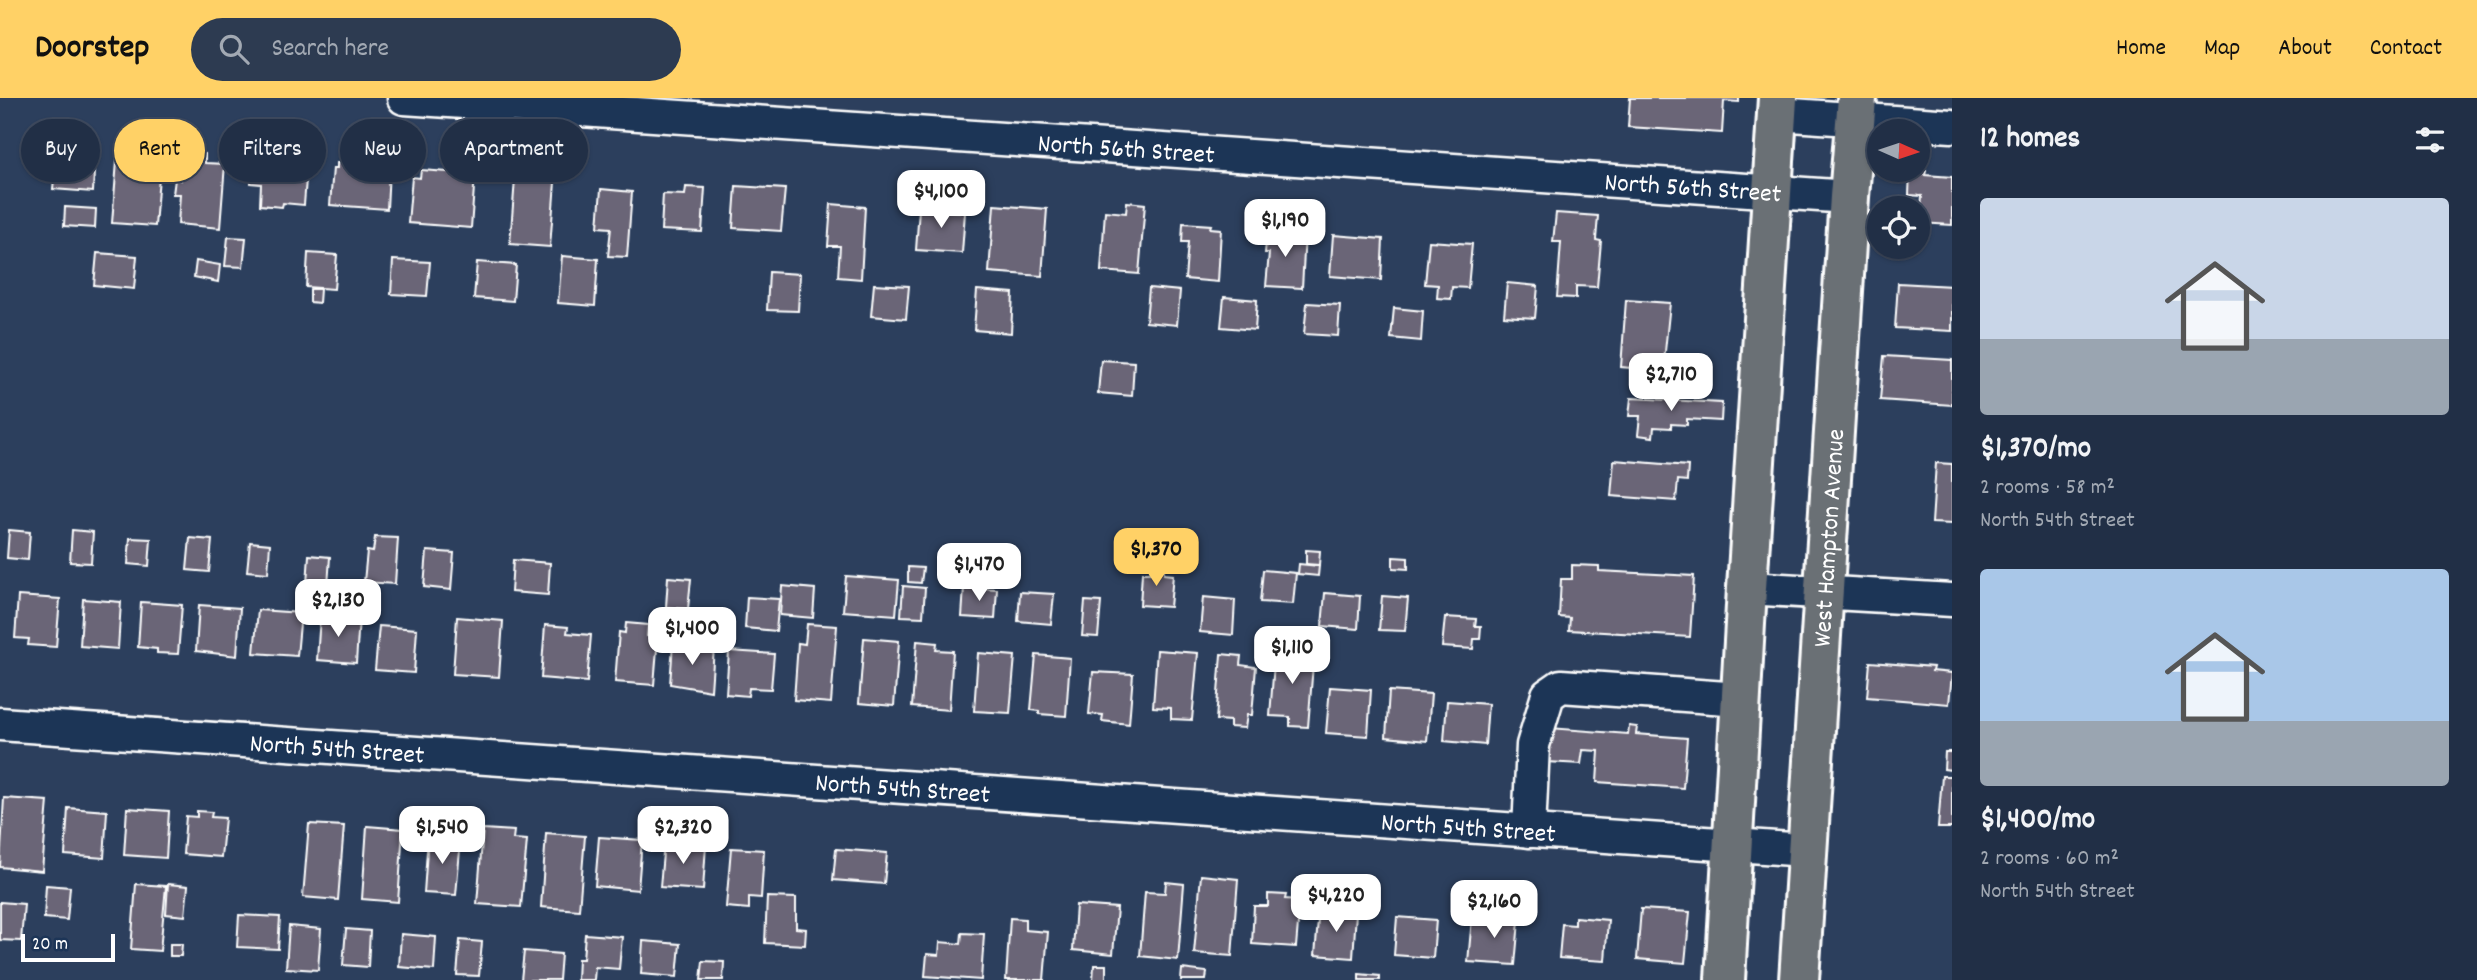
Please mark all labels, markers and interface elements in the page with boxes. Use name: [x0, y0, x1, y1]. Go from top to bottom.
search box: [191, 18, 681, 81]
text: Doorstep: [35, 26, 149, 73]
icon: search: [215, 30, 253, 68]
text: Search here: [271, 31, 389, 68]
text: Home: [2116, 32, 2166, 66]
text: Map: [2204, 32, 2240, 66]
text: About: [2278, 32, 2332, 66]
text: Contact: [2370, 32, 2442, 66]
chip: Buy: [21, 119, 100, 182]
chip: Rent: [114, 119, 205, 182]
chip: Filters: [219, 119, 326, 182]
chip: New: [340, 119, 426, 182]
chip: Apartment: [440, 119, 588, 182]
north arrow: [1867, 119, 1930, 182]
map controls: [1867, 119, 1930, 259]
text: 12 homes: [1980, 119, 2080, 162]
icon: filters: [2411, 121, 2449, 159]
street label: North 56th Street: [1036, 126, 1216, 176]
street label: North 56th Street: [1603, 165, 1783, 214]
pin: $4,100: [884, 170, 998, 230]
text: $4,100: [913, 176, 969, 209]
button: locate: [1867, 196, 1930, 259]
pin: $1,190: [1228, 200, 1342, 259]
text: $1,190: [1260, 205, 1310, 238]
icon: home: [2152, 243, 2278, 369]
pin: $2,710: [1614, 354, 1728, 413]
text: $2,710: [1645, 359, 1697, 392]
street label: West Hampton Avenue: [1805, 428, 1856, 648]
text: $1,370/mo: [1980, 429, 2091, 472]
text: 2 rooms · 58 m²: [1980, 472, 2115, 505]
text: North 54th Street: [1980, 505, 2135, 538]
pin: $1,370: [1099, 528, 1213, 588]
text: $1,370: [1130, 534, 1182, 567]
pin: $1,470: [922, 544, 1036, 603]
text: $1,470: [953, 549, 1005, 582]
pin: $2,130: [281, 580, 395, 639]
text: $2,130: [311, 585, 365, 618]
pin: $1,400: [635, 608, 749, 667]
text: $1,400: [664, 613, 720, 646]
icon: home: [2152, 614, 2278, 740]
pin: $1,110: [1235, 626, 1349, 686]
text: $1,110: [1270, 632, 1314, 665]
street label: North 54th Street: [248, 726, 426, 776]
street label: North 54th Street: [814, 766, 992, 815]
text: $1,400/mo: [1980, 800, 2095, 843]
street label: North 54th Street: [1380, 805, 1557, 855]
pin: $1,540: [385, 806, 499, 866]
pin: $2,320: [626, 806, 740, 866]
text: $1,540: [415, 812, 469, 845]
text: $2,320: [654, 812, 712, 845]
text: 2 rooms · 60 m²: [1980, 843, 2119, 876]
pin: $4,220: [1279, 874, 1393, 934]
text: North 54th Street: [1980, 876, 2135, 909]
text: $4,220: [1307, 880, 1365, 913]
pin: $2,160: [1437, 880, 1551, 940]
text: $2,160: [1467, 886, 1521, 919]
scale bar: [21, 931, 116, 963]
text: 20 m: [32, 932, 68, 959]

